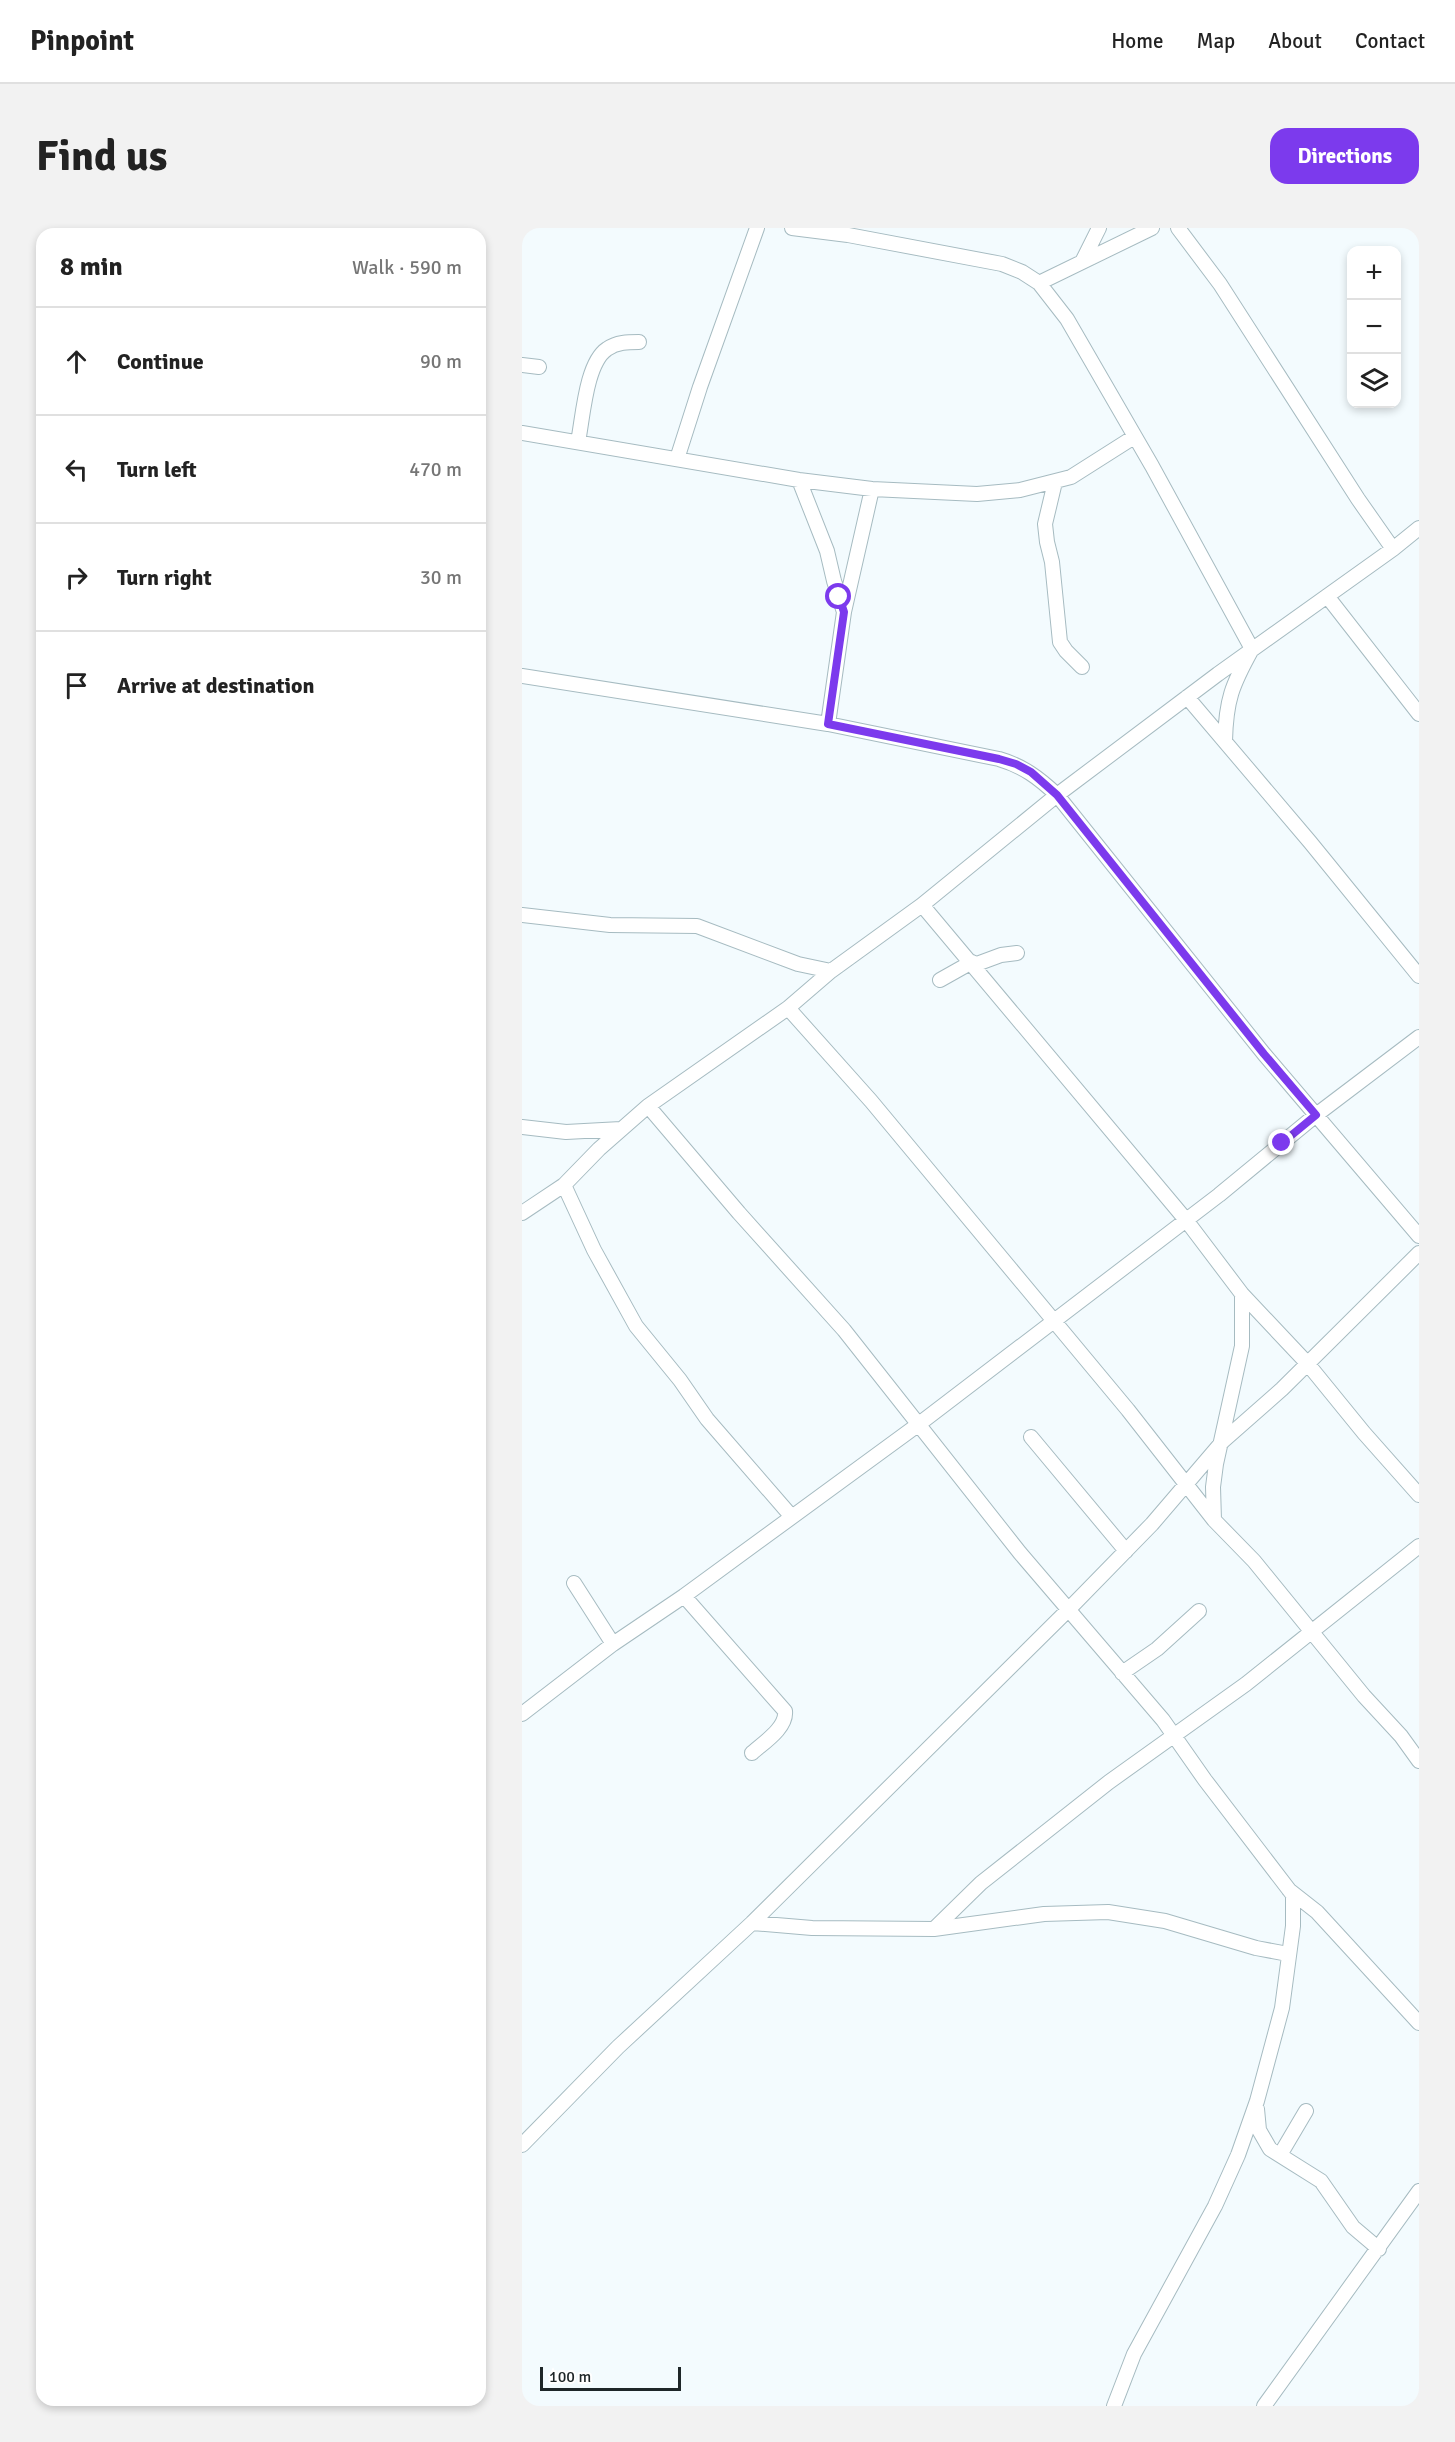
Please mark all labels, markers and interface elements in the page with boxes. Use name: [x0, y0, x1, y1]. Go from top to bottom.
text: Pinpoint: [30, 24, 134, 58]
text: Home: [1111, 28, 1164, 54]
text: Map: [1197, 28, 1235, 54]
text: About: [1268, 28, 1322, 54]
text: Contact: [1355, 28, 1425, 54]
button: Directions: [1270, 128, 1419, 184]
text: Find us: [36, 131, 167, 182]
map controls: [1347, 246, 1401, 408]
button: +: [1347, 246, 1401, 300]
text: 8 min: [60, 251, 123, 283]
text: Walk · 590 m: [352, 255, 462, 280]
button: −: [1347, 300, 1401, 354]
icon: ahead: [60, 345, 93, 378]
text: Continue: [117, 348, 204, 375]
text: 90 m: [420, 349, 462, 374]
button: layers: [1347, 354, 1401, 408]
icon: left: [60, 453, 93, 486]
text: Turn left: [117, 456, 197, 483]
text: 470 m: [409, 457, 462, 482]
icon: right: [60, 561, 93, 594]
text: Turn right: [117, 564, 212, 591]
text: 30 m: [420, 565, 462, 590]
route start: [825, 583, 851, 609]
icon: arrive: [60, 669, 93, 702]
text: Arrive at destination: [117, 672, 314, 699]
route end: [1268, 1129, 1294, 1155]
scale bar: [540, 2364, 681, 2392]
text: 100 m: [549, 2367, 591, 2387]

